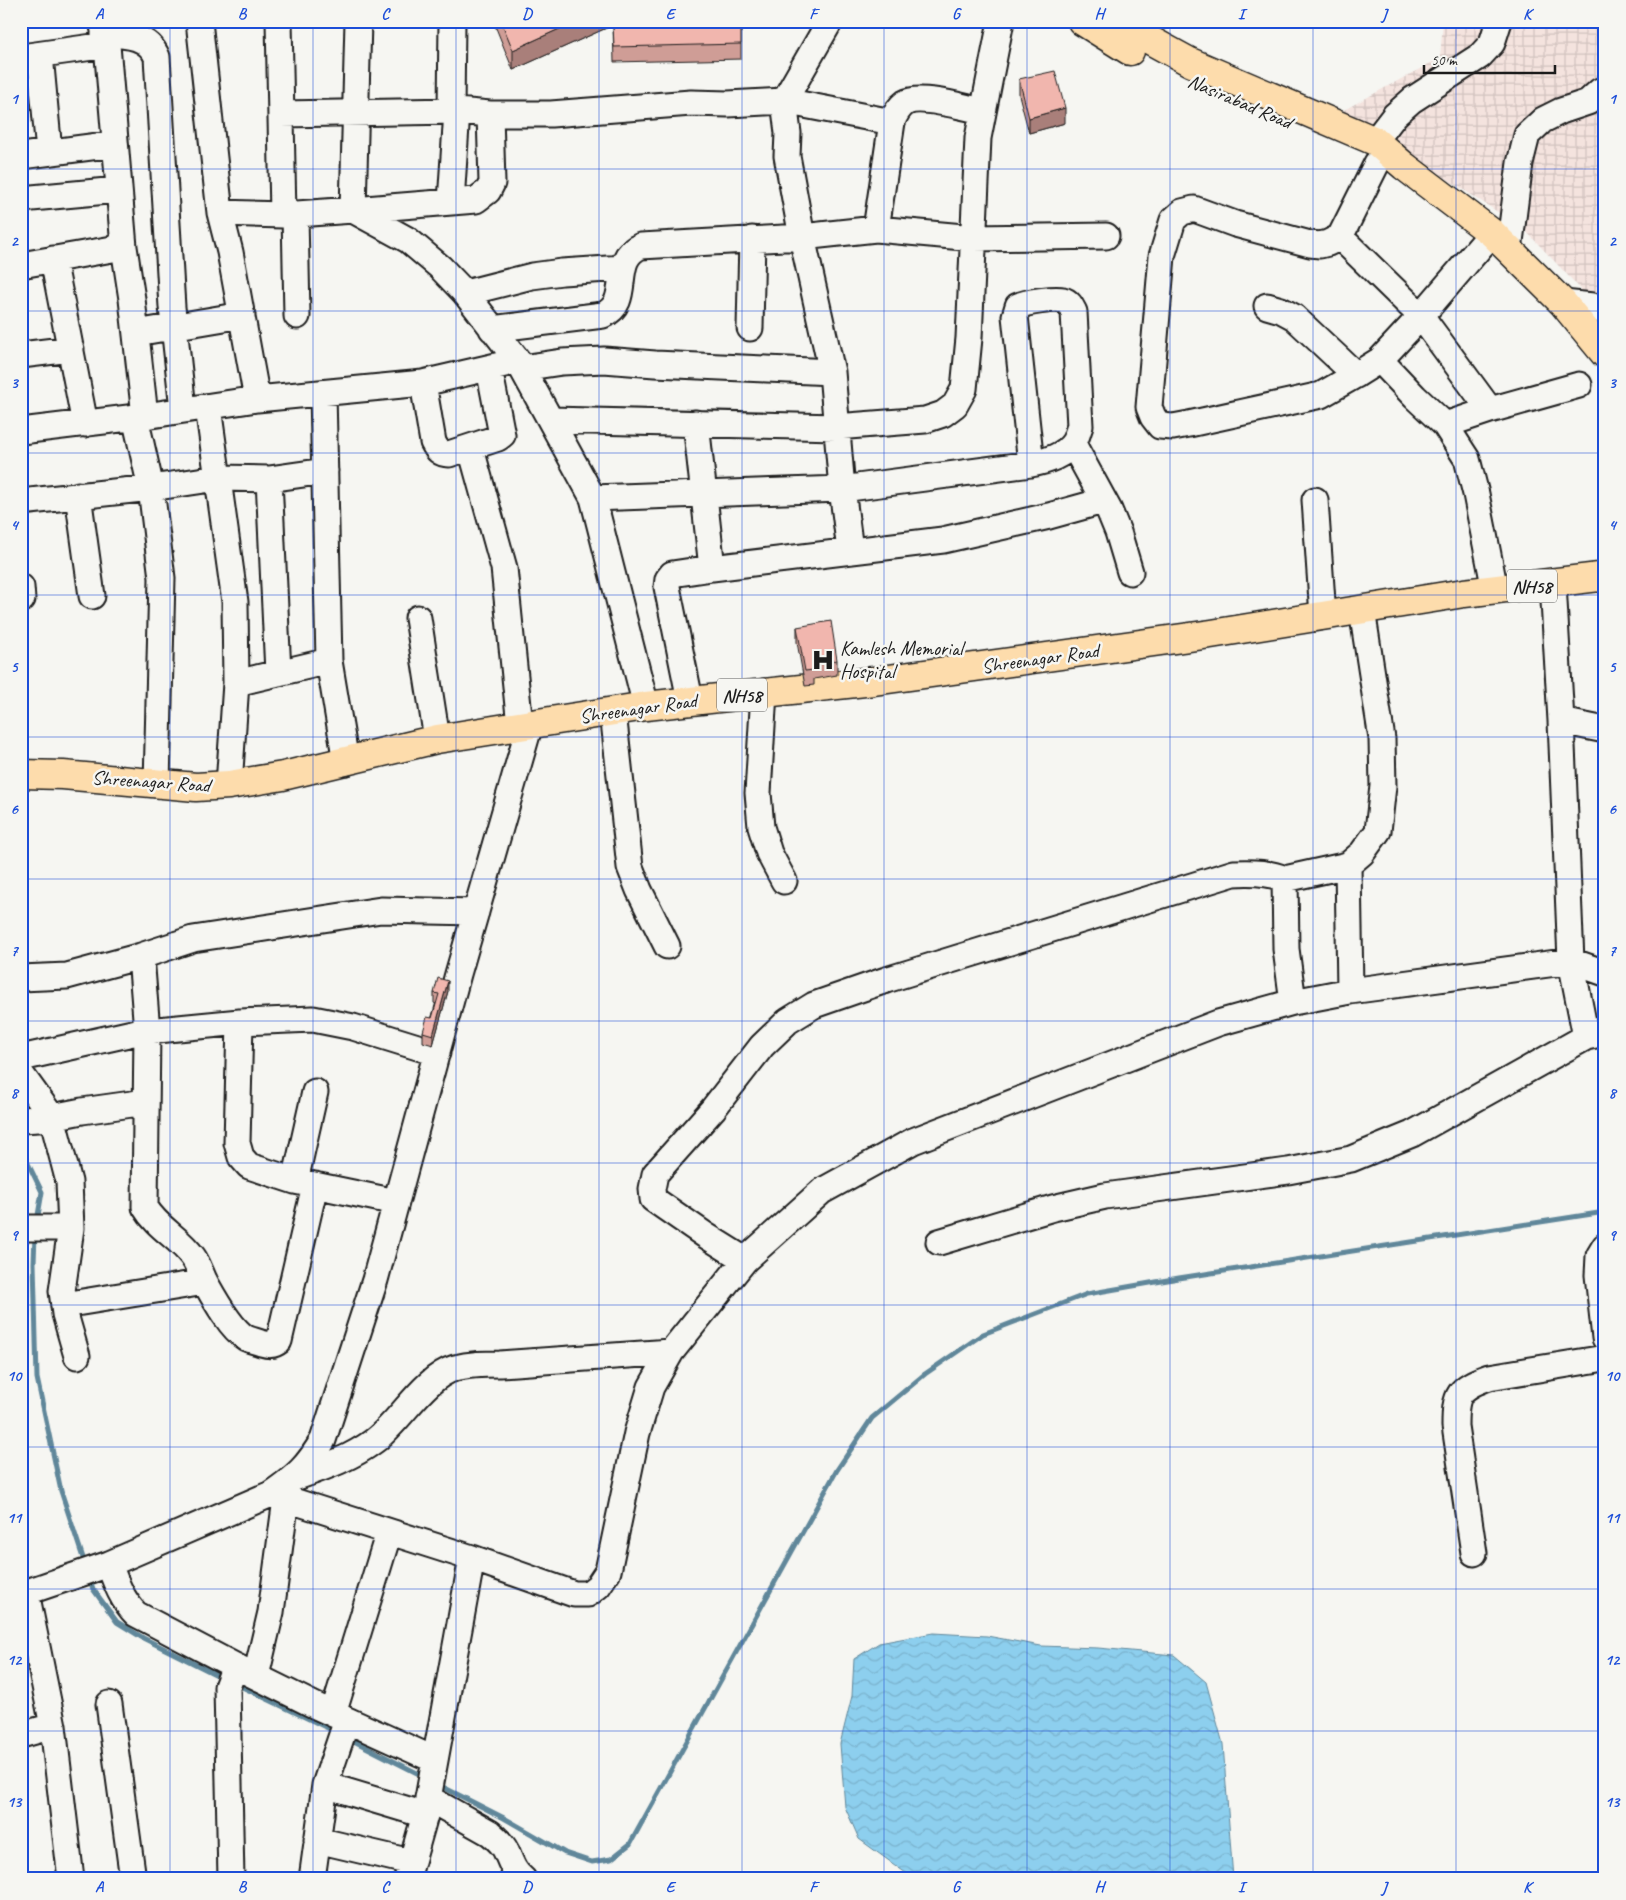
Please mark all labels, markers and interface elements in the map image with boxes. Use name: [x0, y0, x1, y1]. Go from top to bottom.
text: A: [95, 4, 105, 24]
text: B: [238, 4, 248, 24]
text: C: [381, 4, 391, 24]
text: D: [522, 4, 533, 24]
text: E: [666, 4, 677, 24]
text: F: [809, 4, 820, 24]
text: G: [952, 4, 962, 24]
text: H: [1094, 4, 1106, 24]
text: I: [1238, 4, 1248, 24]
text: J: [1380, 4, 1389, 24]
text: K: [1523, 4, 1535, 24]
scale bar: [1424, 42, 1555, 74]
text: 50 m: [1431, 51, 1458, 70]
street label: Nasirabad Road: [1184, 68, 1298, 136]
text: 1: [10, 89, 19, 109]
text: 1: [1608, 89, 1617, 109]
text: 2: [10, 231, 19, 251]
text: 2: [1608, 231, 1617, 251]
text: 3: [10, 373, 19, 393]
text: 3: [1608, 373, 1617, 393]
text: 4: [10, 515, 19, 535]
text: 4: [1608, 515, 1617, 535]
road number: NH58: [1507, 570, 1557, 602]
place label: Kamlesh Memorial Hospital: [840, 636, 966, 684]
street label: Shreenagar Road: [980, 637, 1104, 679]
hospital icon: Kamlesh Memorial Hospital: [810, 647, 836, 673]
text: 5: [11, 657, 20, 677]
text: 5: [1609, 657, 1618, 677]
road number: NH58: [717, 678, 767, 712]
street label: Shreenagar Road: [578, 687, 702, 729]
street label: Shreenagar Road: [91, 765, 214, 798]
text: 6: [10, 799, 19, 819]
text: 6: [1608, 799, 1617, 819]
text: 7: [10, 941, 19, 961]
text: 7: [1608, 941, 1617, 961]
text: 8: [10, 1083, 19, 1103]
text: 8: [1608, 1083, 1617, 1103]
text: 9: [10, 1225, 19, 1245]
text: 9: [1608, 1225, 1617, 1245]
text: 10: [7, 1366, 23, 1386]
text: 10: [1605, 1366, 1621, 1386]
text: 11: [7, 1508, 23, 1528]
text: 11: [1605, 1508, 1621, 1528]
text: 12: [7, 1650, 23, 1670]
text: 12: [1605, 1650, 1621, 1670]
text: 13: [7, 1792, 23, 1812]
text: 13: [1605, 1792, 1621, 1812]
text: A: [95, 1877, 105, 1897]
text: B: [238, 1877, 248, 1897]
text: C: [381, 1877, 391, 1897]
text: D: [522, 1877, 533, 1897]
text: E: [666, 1877, 677, 1897]
text: F: [809, 1877, 820, 1897]
text: G: [952, 1877, 962, 1897]
text: H: [1094, 1877, 1106, 1897]
text: I: [1238, 1877, 1248, 1897]
text: J: [1380, 1877, 1389, 1897]
text: K: [1523, 1877, 1535, 1897]

